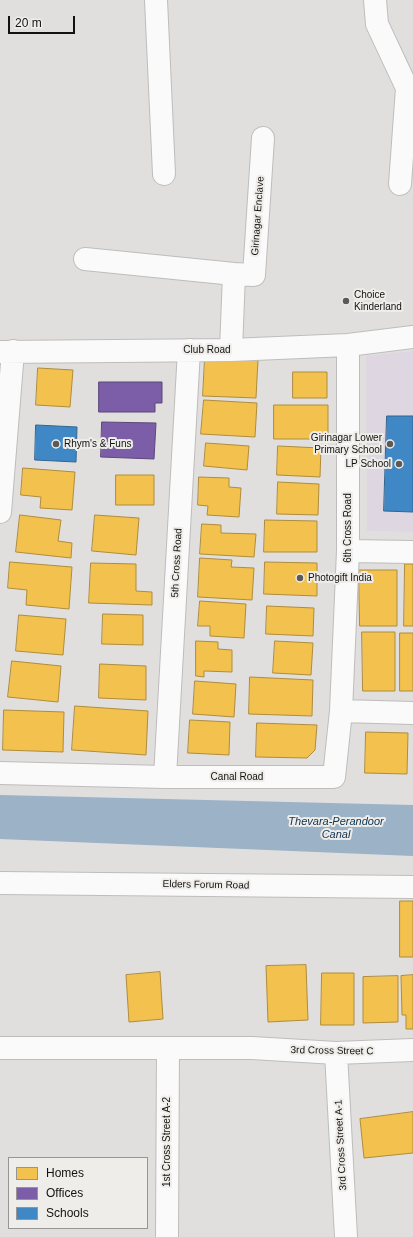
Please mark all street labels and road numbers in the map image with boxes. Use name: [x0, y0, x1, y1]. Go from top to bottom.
street label: Girinagar Enclave: [249, 176, 267, 256]
street label: Club Road: [183, 344, 231, 356]
street label: 6th Cross Road: [342, 493, 354, 563]
street label: 5th Cross Road: [169, 528, 185, 598]
street label: Canal Road: [211, 771, 263, 783]
street label: Elders Forum Road: [163, 878, 249, 892]
street label: 3rd Cross Street C: [291, 1044, 373, 1058]
street label: 1st Cross Street A-2: [161, 1097, 173, 1187]
street label: 3rd Cross Street A-1: [333, 1099, 349, 1191]

